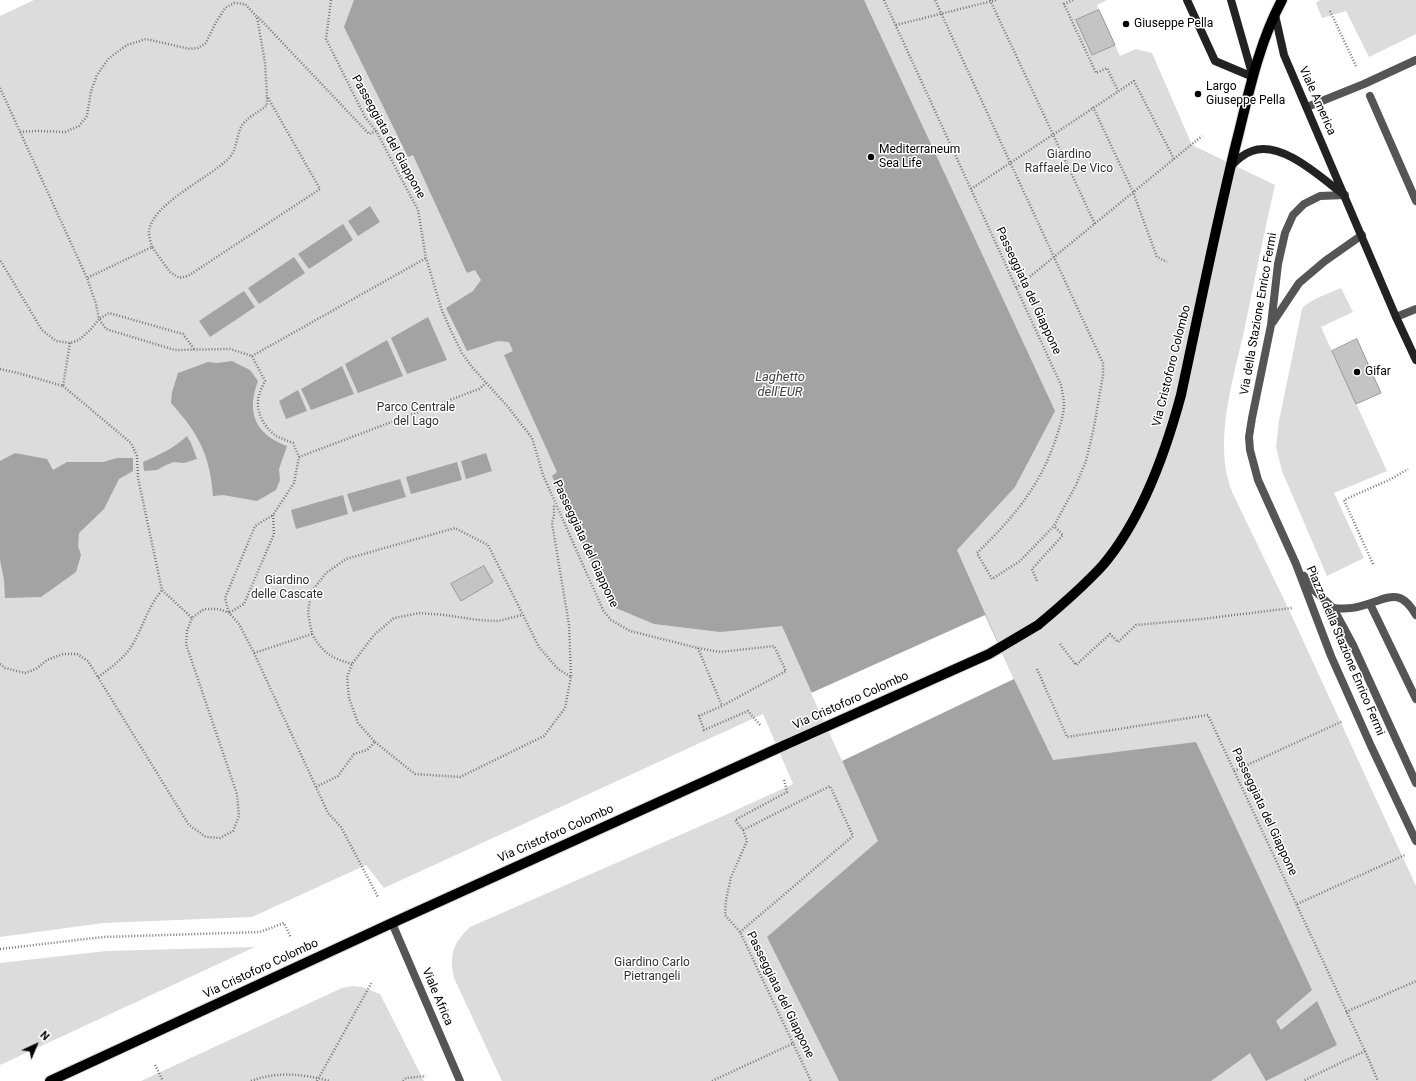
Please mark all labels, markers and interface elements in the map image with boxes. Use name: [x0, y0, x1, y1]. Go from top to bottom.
place label: Giuseppe Pella: [1134, 17, 1213, 31]
marker: Giuseppe Pella: [1121, 19, 1131, 29]
street label: Viale America: [1295, 64, 1339, 138]
street label: Passeggiata del Giappone: [348, 73, 428, 201]
place label: Largo Giuseppe Pella: [1206, 80, 1285, 108]
marker: Largo Giuseppe Pella: [1193, 89, 1203, 99]
place label: Mediterraneum Sea Life: [879, 143, 960, 171]
park label: Giardino Raffaele De Vico: [1025, 148, 1113, 176]
marker: Mediterraneum Sea Life: [866, 152, 876, 162]
street label: Passeggiata del Giappone: [992, 225, 1064, 357]
street label: Via della Stazione Enrico Fermi: [1238, 232, 1280, 396]
street label: Via Cristoforo Colombo: [1150, 304, 1194, 428]
place label: Gifar: [1365, 365, 1391, 379]
marker: Gifar: [1352, 367, 1362, 377]
water label: Laghetto dell'EUR: [755, 370, 805, 401]
park label: Parco Centrale del Lago: [377, 401, 455, 429]
street label: Passeggiata del Giappone: [549, 478, 621, 610]
street label: Piazza della Stazione Enrico Fermi: [1303, 564, 1387, 738]
park label: Giardino delle Cascate: [251, 574, 323, 602]
street label: Via Cristoforo Colombo: [791, 669, 911, 733]
street label: Passeggiata del Giappone: [1228, 746, 1300, 878]
street label: Via Cristoforo Colombo: [496, 802, 616, 866]
street label: Passeggiata del Giappone: [743, 929, 817, 1061]
street label: Via Cristoforo Colombo: [201, 936, 321, 1002]
park label: Giardino Carlo Pietrangeli: [614, 956, 690, 984]
street label: Viale Africa: [418, 966, 456, 1028]
north arrow: [16, 1025, 56, 1065]
text: N: [37, 1029, 52, 1043]

